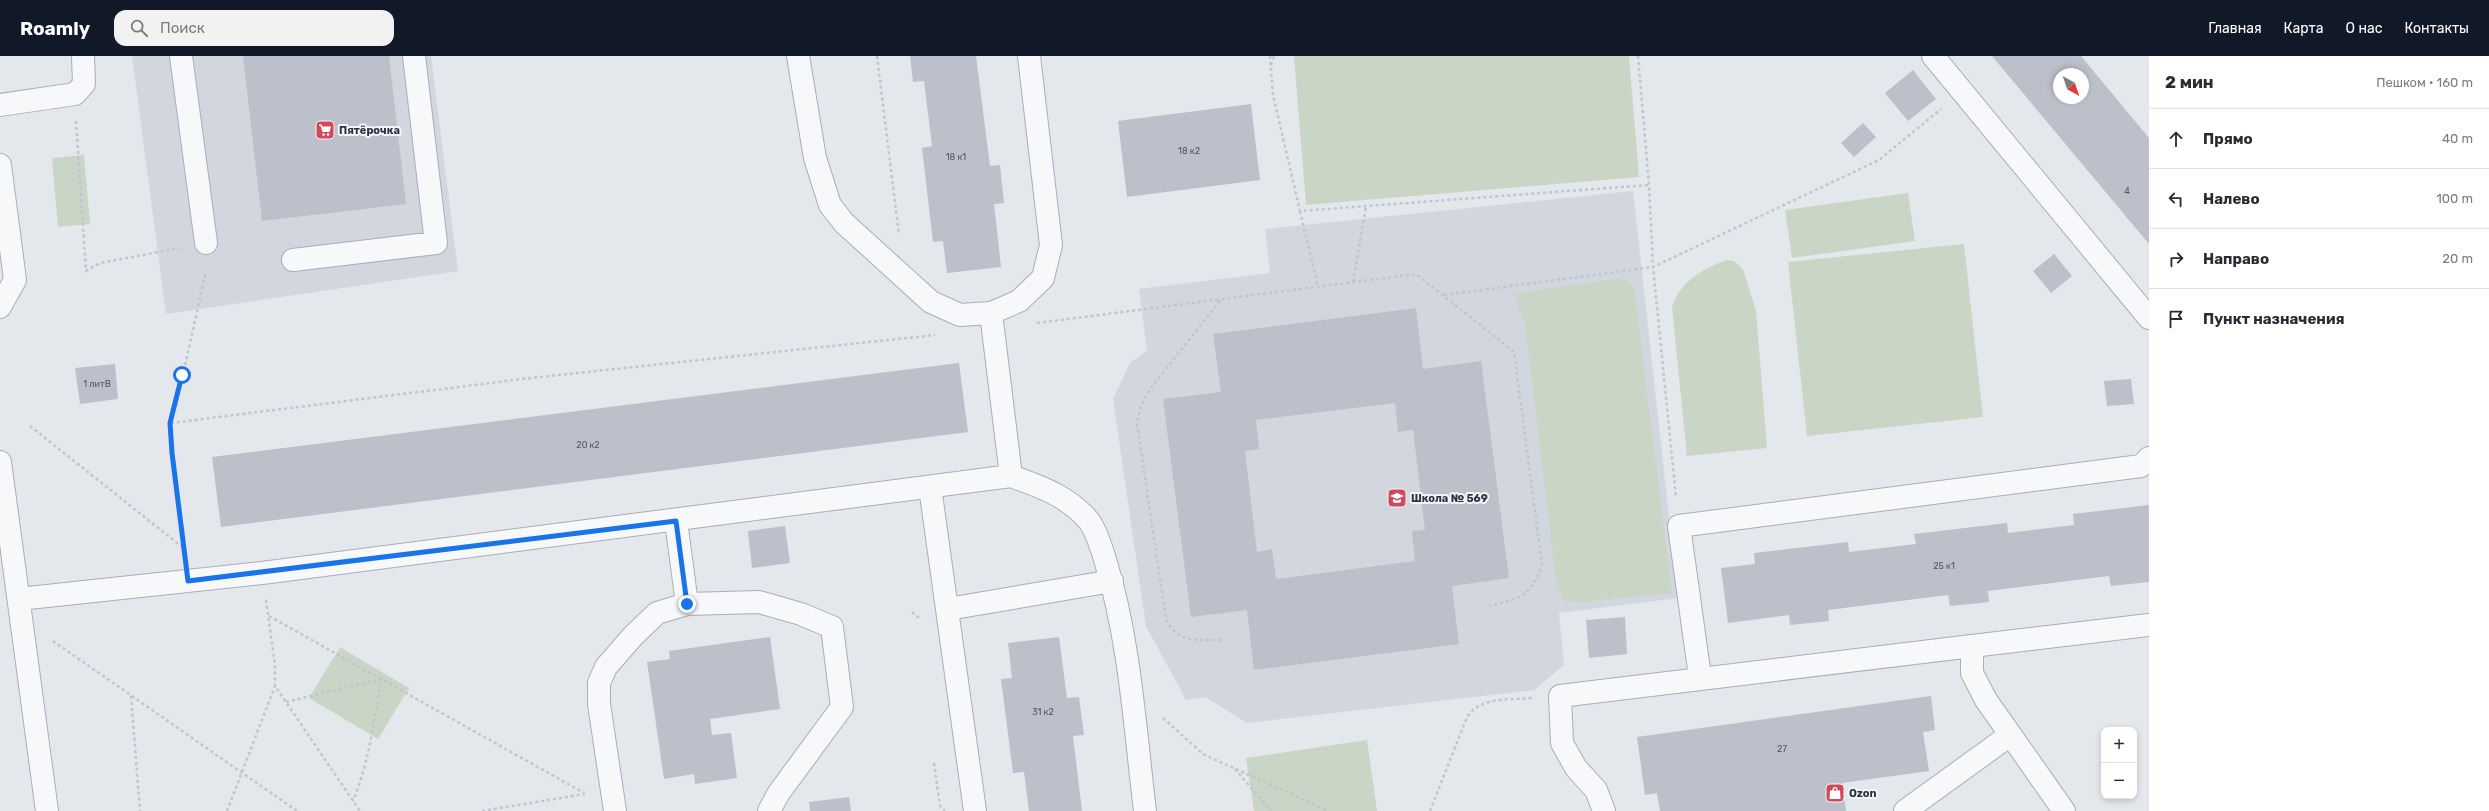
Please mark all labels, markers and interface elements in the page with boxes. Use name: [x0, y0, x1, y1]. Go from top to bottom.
search box: [114, 10, 394, 46]
text: Roamly: [20, 17, 90, 40]
icon: search: [128, 17, 150, 39]
text: Поиск: [160, 19, 205, 37]
text: Главная: [2208, 20, 2262, 37]
text: Карта: [2284, 20, 2324, 37]
text: О нас: [2346, 20, 2382, 37]
text: Контакты: [2404, 20, 2469, 37]
north arrow: [2053, 68, 2089, 104]
text: 2 мин: [2165, 72, 2214, 92]
text: Пешком · 160 m: [2376, 75, 2473, 90]
supermarket icon: Пятёрочка: [314, 119, 336, 141]
place label: Пятёрочка: [339, 124, 400, 137]
icon: ahead: [2165, 128, 2187, 150]
text: Прямо: [2203, 130, 2253, 148]
text: 40 m: [2442, 131, 2473, 146]
house number: 18 к2: [1178, 146, 1200, 156]
house number: 18 к1: [946, 152, 966, 162]
house number: 4: [2124, 186, 2130, 196]
icon: left: [2165, 188, 2187, 210]
text: Налево: [2203, 190, 2260, 208]
text: 100 m: [2436, 191, 2473, 206]
icon: right: [2165, 248, 2187, 270]
text: Направо: [2203, 250, 2269, 268]
text: 20 m: [2442, 251, 2473, 266]
icon: arrive: [2165, 308, 2187, 330]
text: Пункт назначения: [2203, 310, 2345, 328]
route start: [173, 366, 191, 384]
house number: 1 литВ: [83, 379, 111, 389]
house number: 20 к2: [576, 440, 600, 450]
school or university icon: Школа № 569: [1386, 487, 1408, 509]
place label: Школа № 569: [1411, 492, 1488, 505]
house number: 25 к1: [1933, 561, 1955, 571]
route end: [678, 595, 696, 613]
house number: 31 к2: [1032, 707, 1054, 717]
map controls: [2101, 727, 2137, 799]
button: +: [2101, 727, 2137, 763]
house number: 27: [1777, 744, 1787, 754]
button: −: [2101, 763, 2137, 799]
shop icon: Ozon: [1824, 782, 1846, 804]
place label: Ozon: [1849, 787, 1877, 800]

